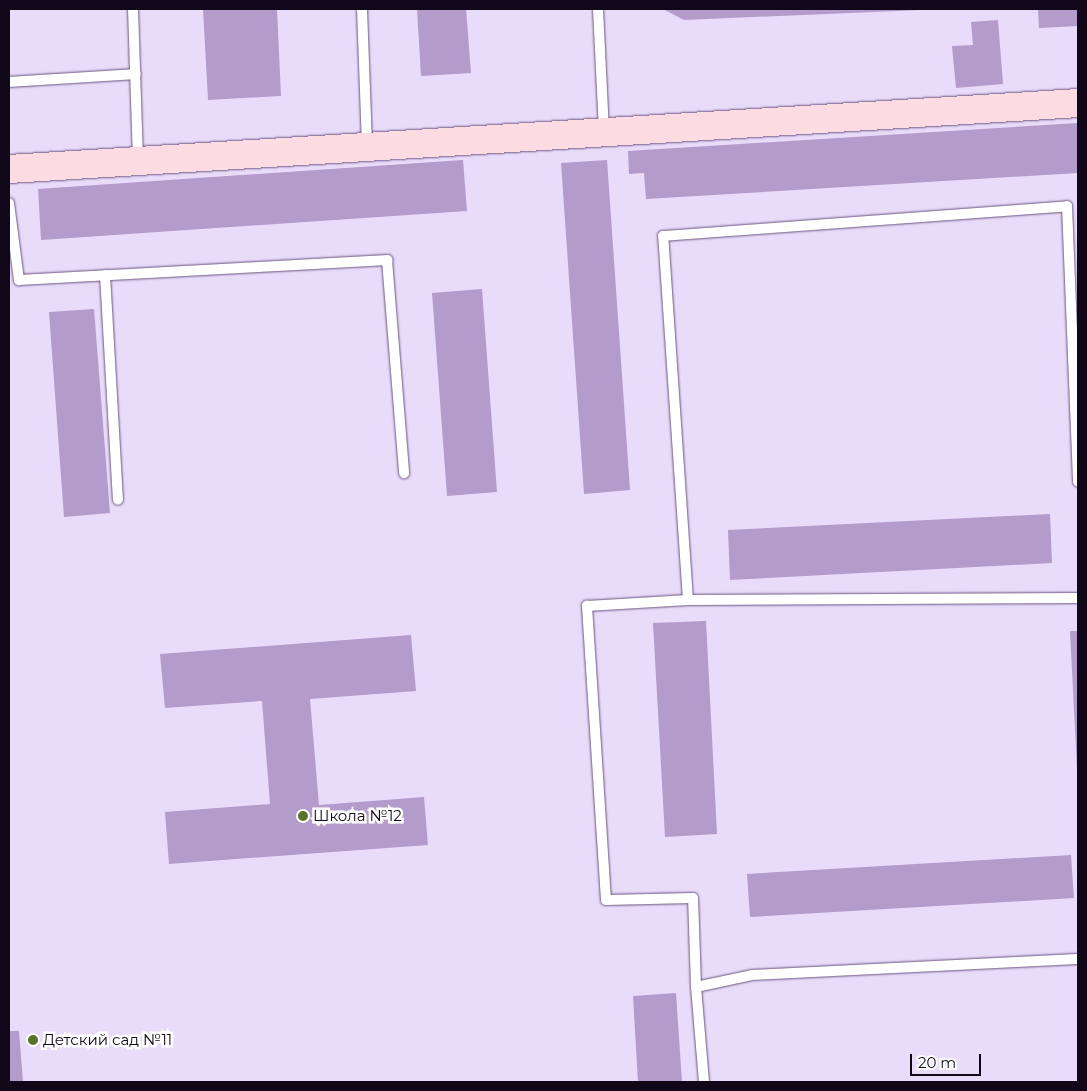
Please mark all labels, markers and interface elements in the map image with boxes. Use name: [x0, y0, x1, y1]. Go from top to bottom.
place label: Школа №12: [313, 807, 402, 825]
marker: Школа №12: [297, 810, 309, 822]
place label: Детский сад №11: [43, 1031, 172, 1049]
marker: Детский сад №11: [27, 1034, 39, 1046]
scale bar: [912, 1044, 983, 1076]
text: 20 m: [918, 1053, 956, 1072]

